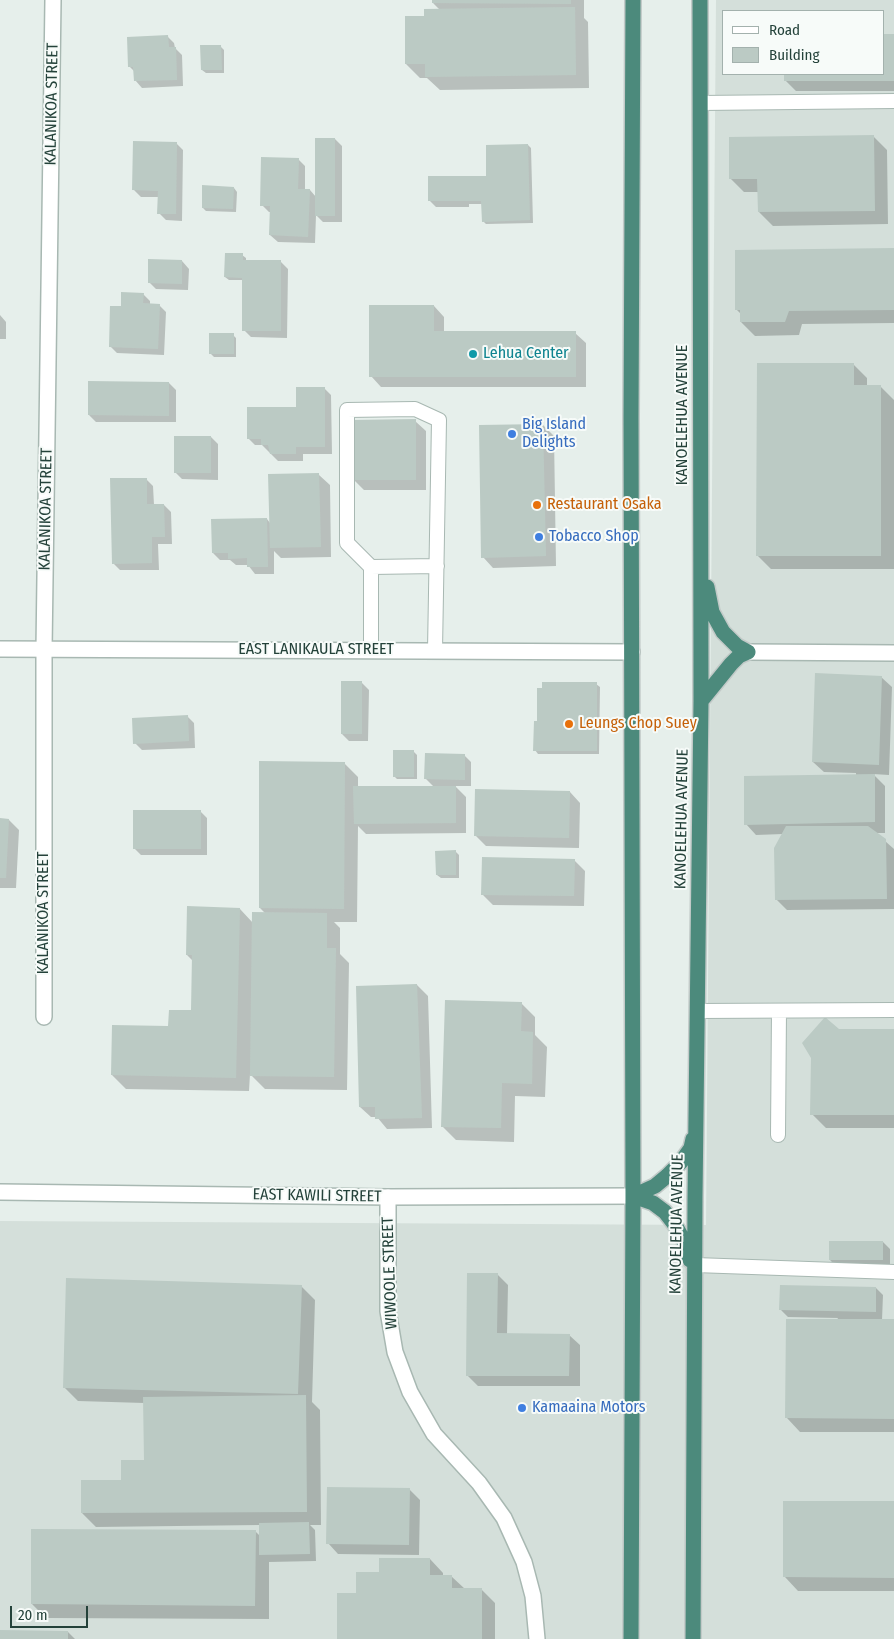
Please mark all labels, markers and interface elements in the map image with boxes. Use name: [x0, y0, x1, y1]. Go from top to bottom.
legend: [722, 10, 884, 75]
text: Road: [769, 21, 800, 39]
street label: KALANIKOA STREET: [41, 42, 63, 166]
text: Building: [769, 46, 820, 64]
place label: Lehua Center: [483, 344, 569, 364]
street label: KANOELEHUA AVENUE: [673, 345, 693, 485]
marker: Lehua Center: [467, 348, 479, 360]
place label: Big Island Delights: [522, 415, 586, 453]
marker: Big Island Delights: [506, 428, 518, 440]
street label: KALANIKOA STREET: [35, 447, 57, 571]
place label: Restaurant Osaka: [547, 495, 662, 515]
marker: Restaurant Osaka: [531, 499, 543, 511]
place label: Tobacco Shop: [549, 527, 639, 547]
marker: Tobacco Shop: [533, 531, 545, 543]
street label: EAST LANIKAULA STREET: [238, 640, 394, 660]
place label: Leungs Chop Suey: [579, 714, 697, 734]
marker: Leungs Chop Suey: [563, 718, 575, 730]
street label: KANOELEHUA AVENUE: [671, 749, 693, 889]
street label: KALANIKOA STREET: [34, 852, 54, 974]
street label: KANOELEHUA AVENUE: [666, 1154, 688, 1294]
street label: EAST KAWILI STREET: [252, 1185, 382, 1207]
street label: WIWOOLE STREET: [378, 1216, 402, 1330]
place label: Kamaaina Motors: [532, 1398, 646, 1418]
marker: Kamaaina Motors: [516, 1402, 528, 1414]
scale bar: [12, 1596, 90, 1628]
text: 20 m: [18, 1606, 48, 1624]

